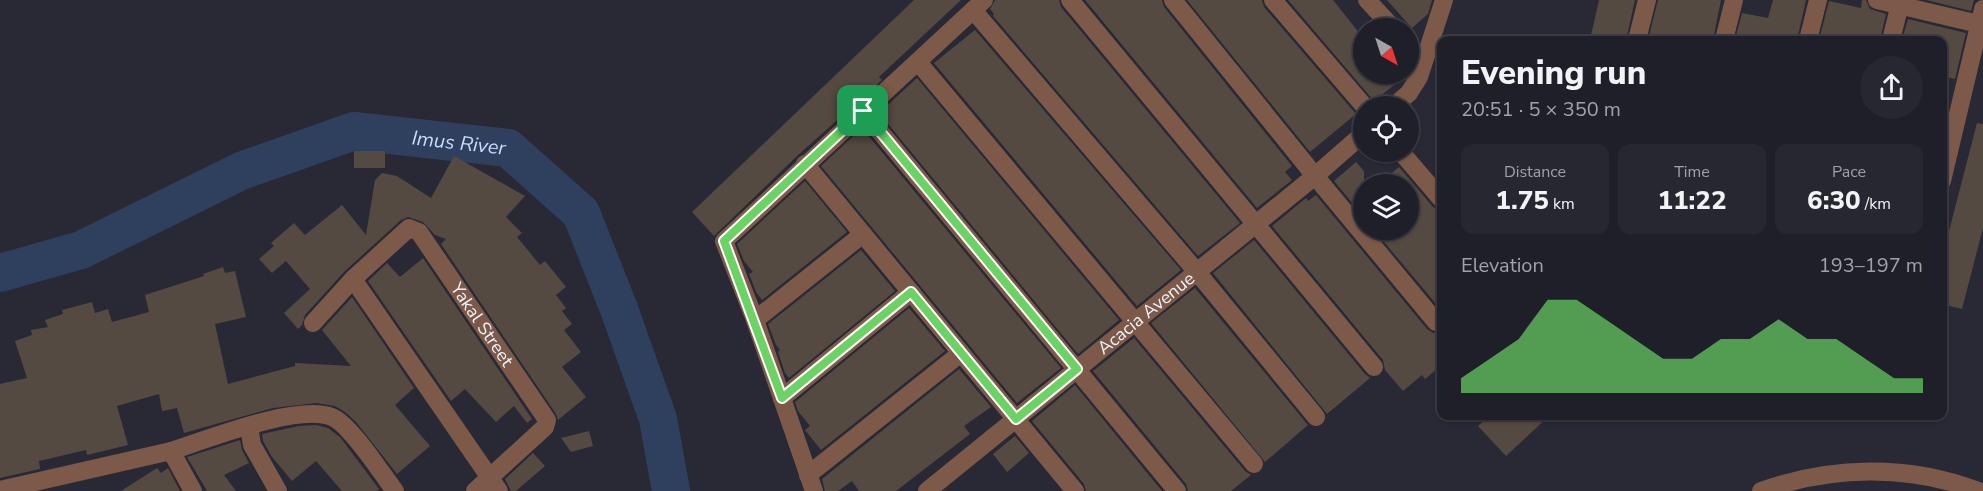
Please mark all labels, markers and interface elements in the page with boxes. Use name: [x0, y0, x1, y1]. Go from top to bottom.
north arrow: [1353, 18, 1419, 84]
map controls: [1353, 18, 1419, 240]
text: Evening run: [1461, 51, 1646, 96]
button: share: [1860, 56, 1923, 119]
pin: [837, 85, 888, 136]
icon: arrive: [846, 94, 879, 127]
button: locate: [1353, 96, 1419, 162]
text: 20:51 · 5 × 350 m: [1461, 96, 1621, 123]
water label: Imus River: [411, 124, 508, 161]
text: Distance: [1504, 161, 1566, 183]
text: Time: [1674, 161, 1710, 183]
text: Pace: [1832, 161, 1866, 183]
button: layers: [1353, 174, 1419, 240]
text: 1.75: [1495, 183, 1549, 218]
text: 11:22: [1657, 183, 1727, 218]
text: 6:30: [1807, 183, 1861, 218]
text: km: [1549, 193, 1575, 215]
text: /km: [1861, 193, 1891, 215]
text: Elevation: [1461, 252, 1544, 279]
text: 193–197 m: [1819, 252, 1923, 279]
street label: Acacia Avenue: [1092, 266, 1200, 360]
street label: Yakal Street: [444, 277, 520, 372]

